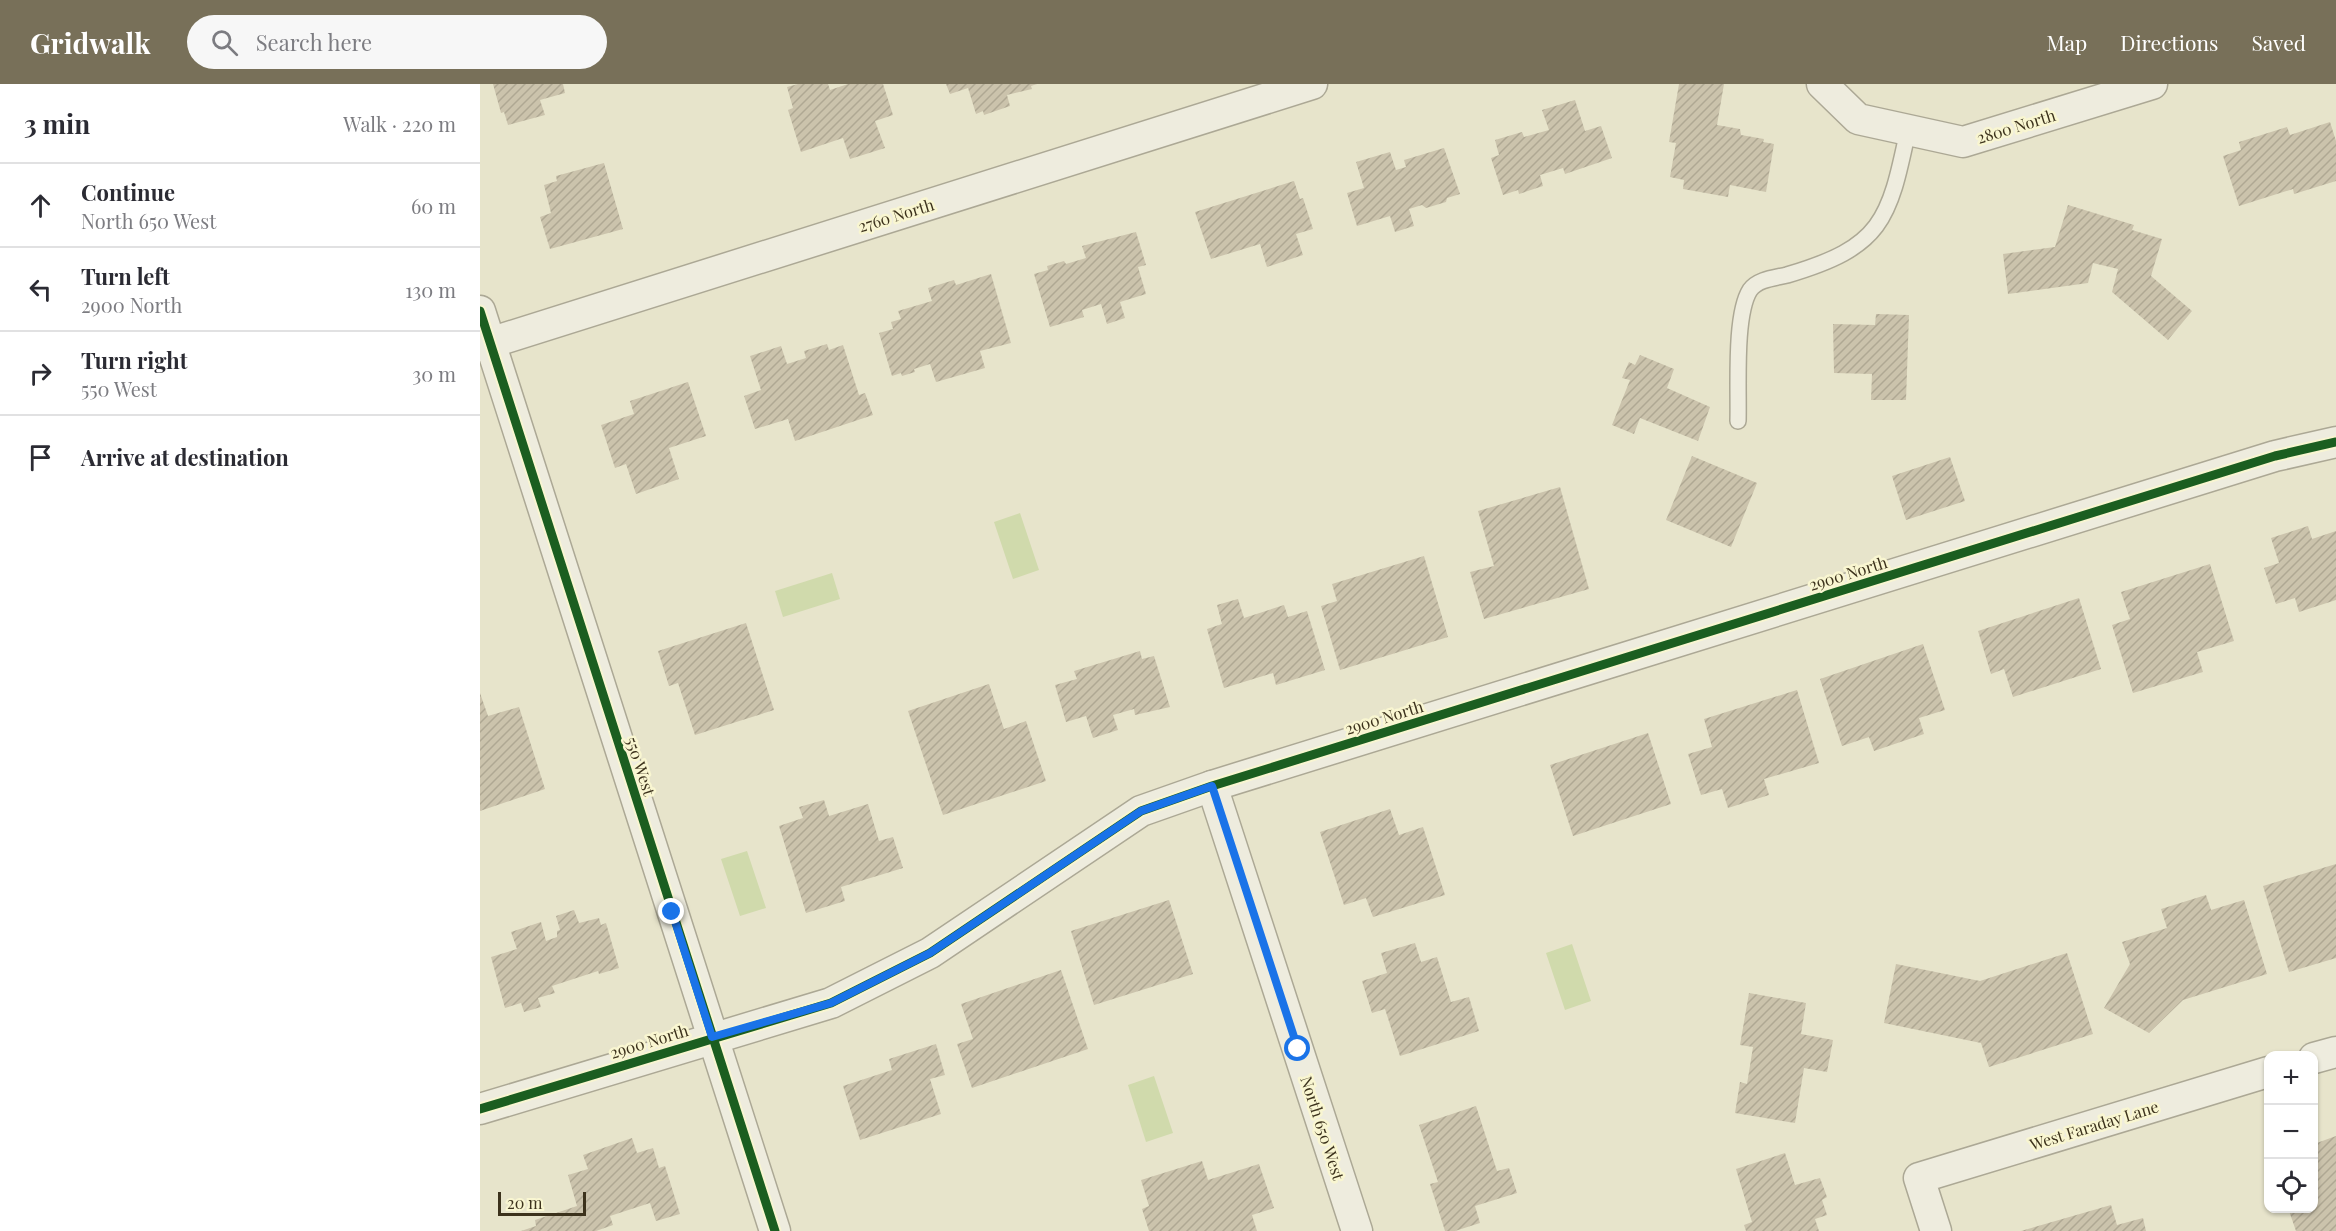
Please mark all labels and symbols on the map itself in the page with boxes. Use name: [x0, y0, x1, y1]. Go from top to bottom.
street label: 2800 North: [1974, 104, 2058, 148]
street label: 2760 North: [856, 193, 937, 236]
street label: 2900 North: [1806, 551, 1890, 595]
street label: 2900 North: [1342, 695, 1426, 739]
street label: 550 West: [622, 734, 660, 798]
route end: [658, 898, 684, 924]
street label: 2900 North: [607, 1019, 691, 1063]
route start: [1284, 1035, 1310, 1061]
street label: North 650 West: [1296, 1073, 1350, 1183]
street label: West Faraday Lane: [2026, 1095, 2161, 1155]
scale bar: [498, 1189, 586, 1216]

